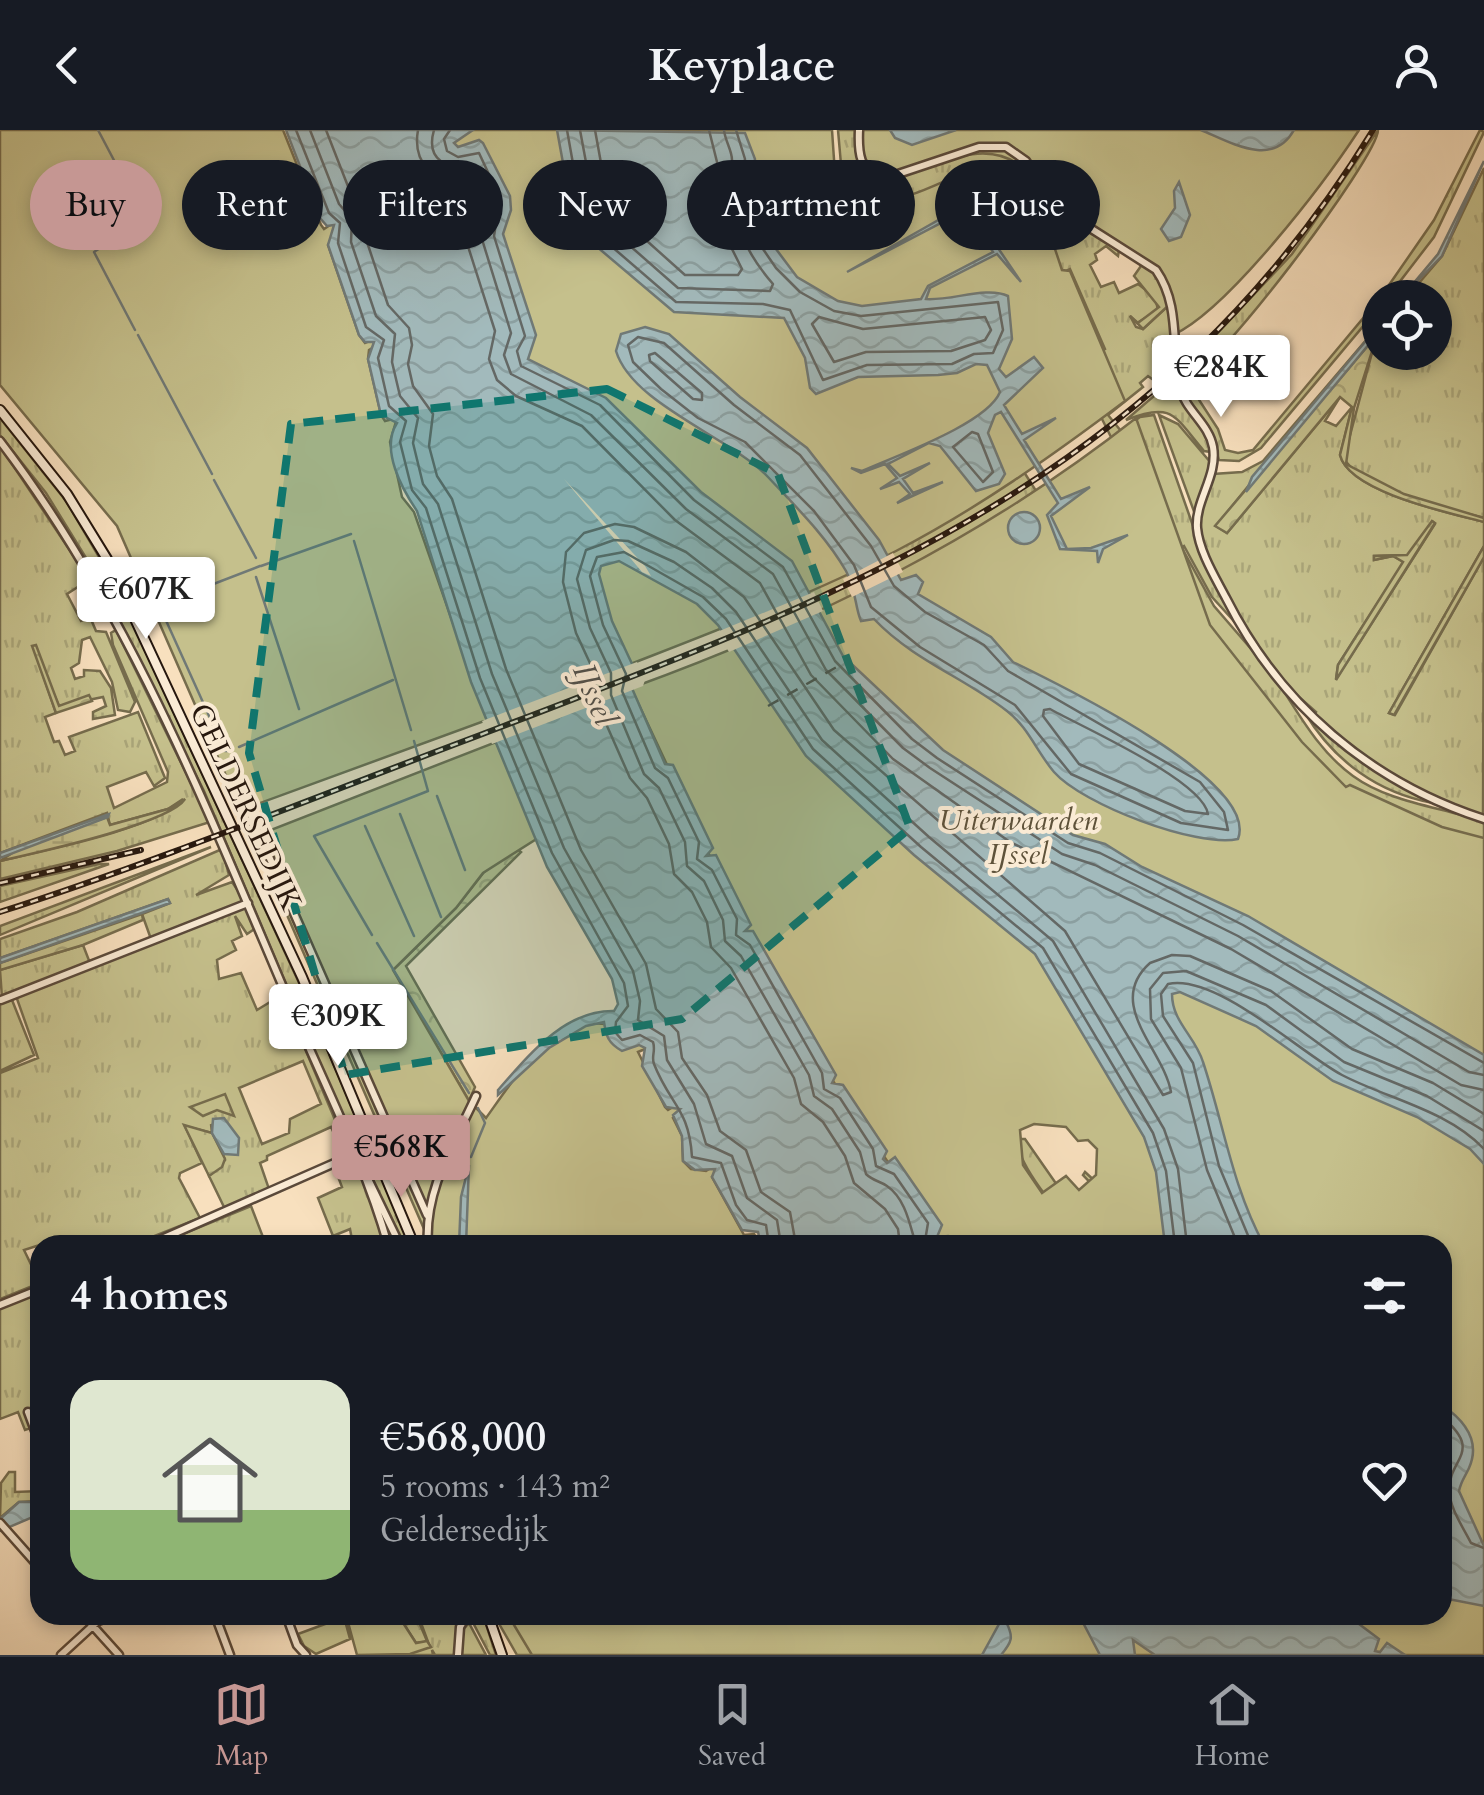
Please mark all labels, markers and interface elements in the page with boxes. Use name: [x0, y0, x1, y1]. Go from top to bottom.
text: Keyplace: [648, 35, 836, 96]
icon: back: [40, 38, 95, 93]
icon: person: [1389, 38, 1444, 93]
chip: Buy: [30, 160, 162, 250]
chip: Rent: [182, 160, 323, 250]
chip: Filters: [343, 160, 503, 250]
chip: New: [523, 160, 667, 250]
chip: Apartment: [687, 160, 915, 250]
chip: House: [935, 160, 1100, 250]
map controls: [1362, 280, 1452, 370]
button: locate: [1362, 280, 1452, 370]
pin: €284K: [1151, 335, 1291, 420]
text: €284K: [1174, 345, 1268, 389]
pin: €607K: [76, 557, 216, 642]
text: €607K: [99, 567, 193, 611]
water label: IJssel: [561, 656, 627, 734]
street label: GELDERSEDIJK: [179, 697, 312, 918]
park label: Uiterwaarden IJssel: [938, 800, 1098, 875]
pin: €309K: [268, 984, 408, 1069]
text: €309K: [291, 994, 385, 1038]
pin: €568K: [331, 1115, 471, 1200]
text: €568K: [354, 1125, 448, 1169]
text: 4 homes: [70, 1267, 228, 1324]
icon: filters: [1357, 1268, 1412, 1323]
text: €568,000: [380, 1408, 546, 1465]
icon: home: [150, 1420, 270, 1540]
icon: heart: [1357, 1453, 1412, 1508]
text: 5 rooms · 143 m²: [380, 1465, 610, 1509]
text: Geldersedijk: [380, 1509, 549, 1553]
tab: Map: [214, 1677, 269, 1775]
tab: Saved: [698, 1677, 766, 1775]
tab: Home: [1195, 1677, 1270, 1775]

